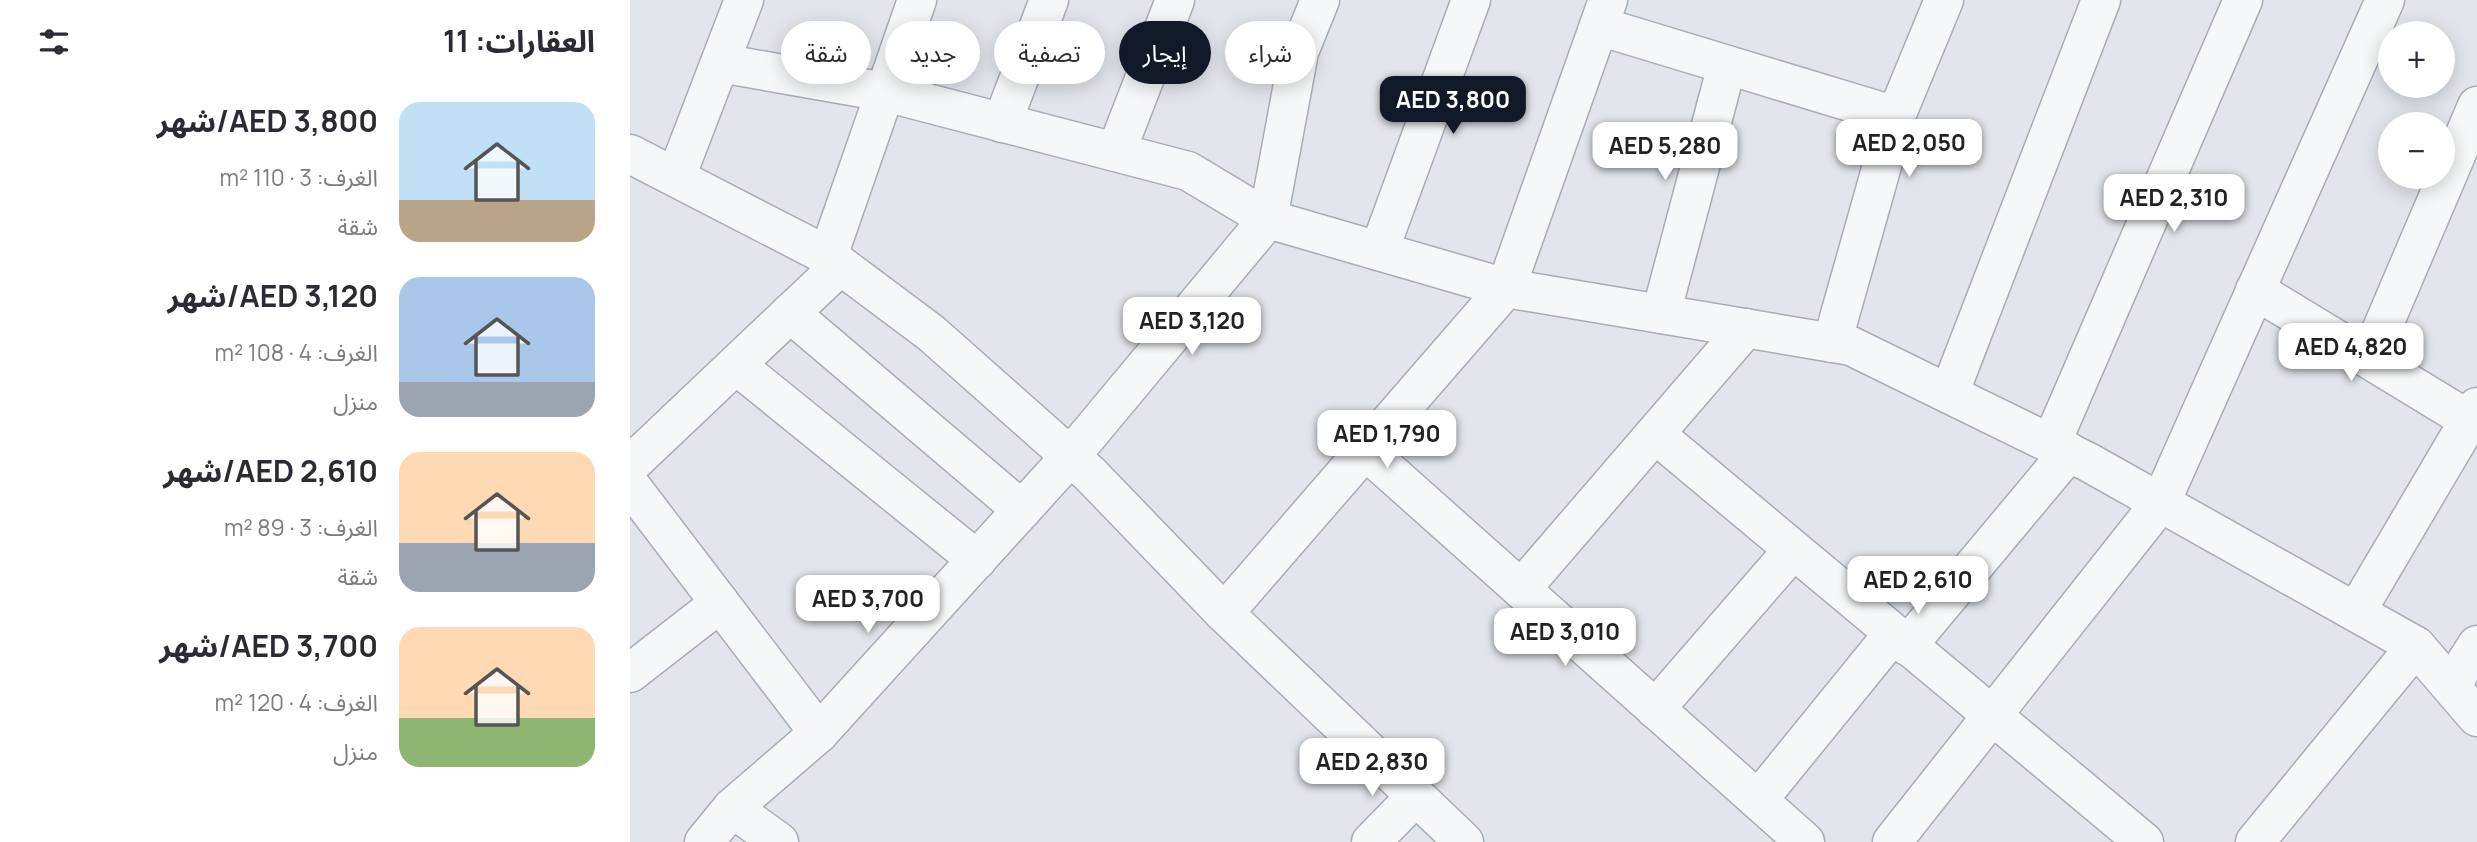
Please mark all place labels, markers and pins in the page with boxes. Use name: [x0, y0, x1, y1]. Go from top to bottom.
pin: AED 3,800: [1373, 76, 1533, 136]
pin: AED 2,050: [1829, 120, 1989, 179]
pin: AED 5,280: [1585, 122, 1745, 182]
pin: AED 2,310: [2094, 174, 2254, 234]
pin: AED 3,120: [1112, 298, 1272, 357]
pin: AED 4,820: [2271, 324, 2431, 383]
pin: AED 1,790: [1307, 410, 1467, 470]
pin: AED 2,610: [1838, 556, 1998, 616]
pin: AED 3,700: [788, 576, 948, 635]
pin: AED 3,010: [1485, 608, 1645, 668]
pin: AED 2,830: [1292, 738, 1452, 798]

